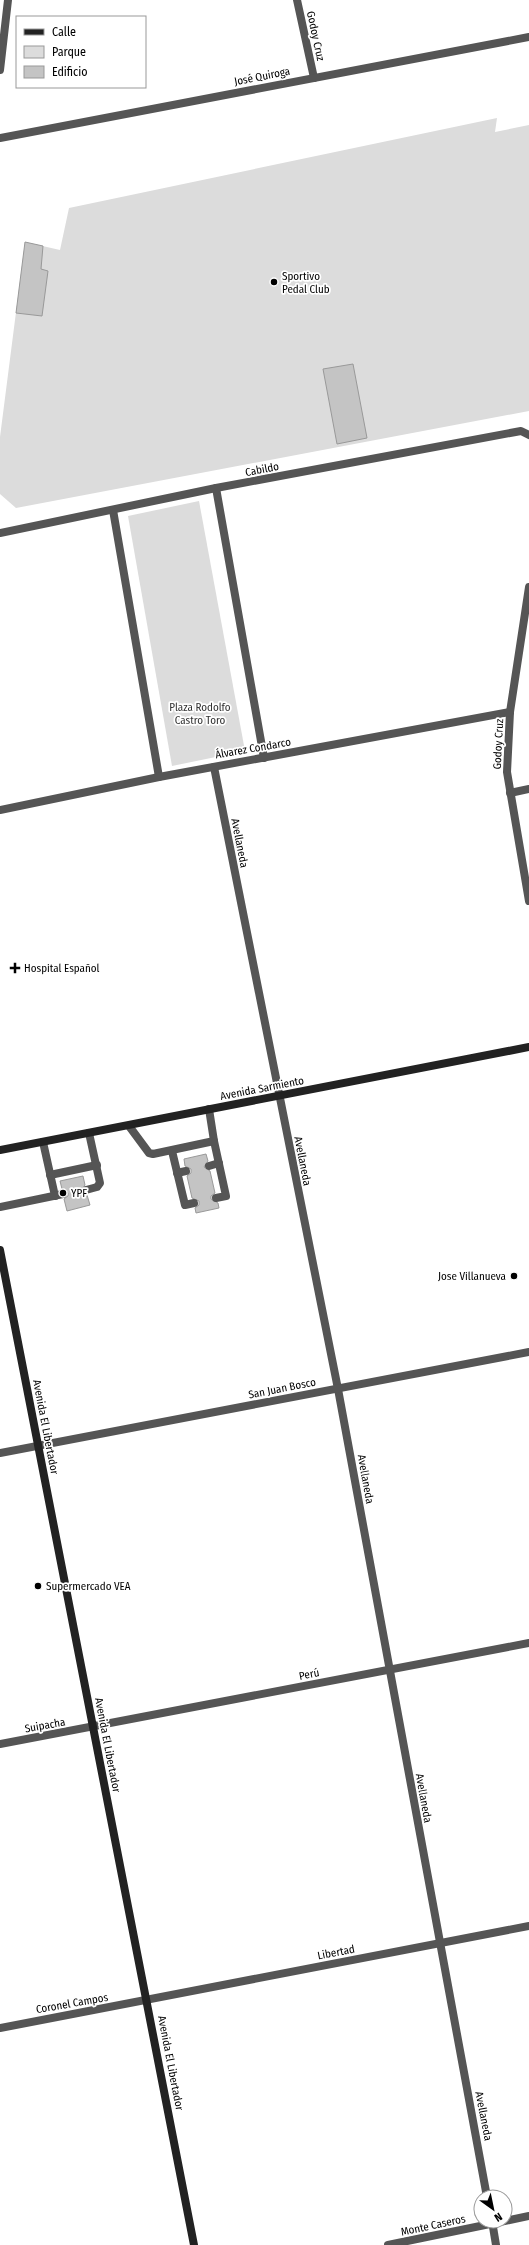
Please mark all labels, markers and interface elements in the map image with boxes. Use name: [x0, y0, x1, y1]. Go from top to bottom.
street label: Godoy Cruz: [304, 10, 327, 63]
legend: [16, 16, 146, 88]
text: Calle: [52, 25, 76, 39]
text: Parque: [52, 45, 86, 59]
text: Edificio: [52, 65, 88, 79]
street label: José Quiroga: [233, 65, 291, 88]
place label: Sportivo Pedal Club: [282, 270, 330, 296]
marker: Sportivo Pedal Club: [269, 277, 279, 287]
street label: Cabildo: [244, 460, 280, 479]
park label: Plaza Rodolfo Castro Toro: [169, 701, 231, 727]
street label: Godoy Cruz: [491, 718, 506, 770]
street label: Álvarez Condarco: [214, 734, 292, 762]
street label: Avellaneda: [228, 817, 251, 869]
marker: Hospital Español: [9, 962, 21, 974]
place label: Hospital Español: [24, 962, 100, 975]
street label: Avenida Sarmiento: [219, 1074, 305, 1103]
street label: Avellaneda: [291, 1135, 314, 1187]
place label: YPF: [71, 1187, 87, 1200]
marker: YPF: [58, 1188, 68, 1198]
place label: Jose Villanueva: [438, 1270, 506, 1283]
marker: Jose Villanueva: [509, 1271, 519, 1281]
street label: San Juan Bosco: [247, 1376, 317, 1401]
street label: Avenida El Libertador: [30, 1379, 61, 1476]
street label: Avellaneda: [355, 1453, 376, 1505]
place label: Supermercado VEA: [46, 1580, 131, 1593]
marker: Supermercado VEA: [33, 1581, 43, 1591]
street label: Perú: [298, 1666, 320, 1683]
street label: Avenida El Libertador: [92, 1697, 123, 1794]
street label: Suipacha: [24, 1716, 66, 1735]
street label: Avellaneda: [413, 1772, 434, 1824]
street label: Libertad: [316, 1943, 356, 1962]
street label: Coronel Campos: [35, 1991, 109, 2016]
street label: Avenida El Libertador: [155, 2015, 186, 2112]
street label: Avellaneda: [472, 2090, 495, 2142]
north arrow: [473, 2189, 513, 2229]
text: N: [492, 2210, 504, 2224]
street label: Monte Caseros: [400, 2212, 467, 2239]

